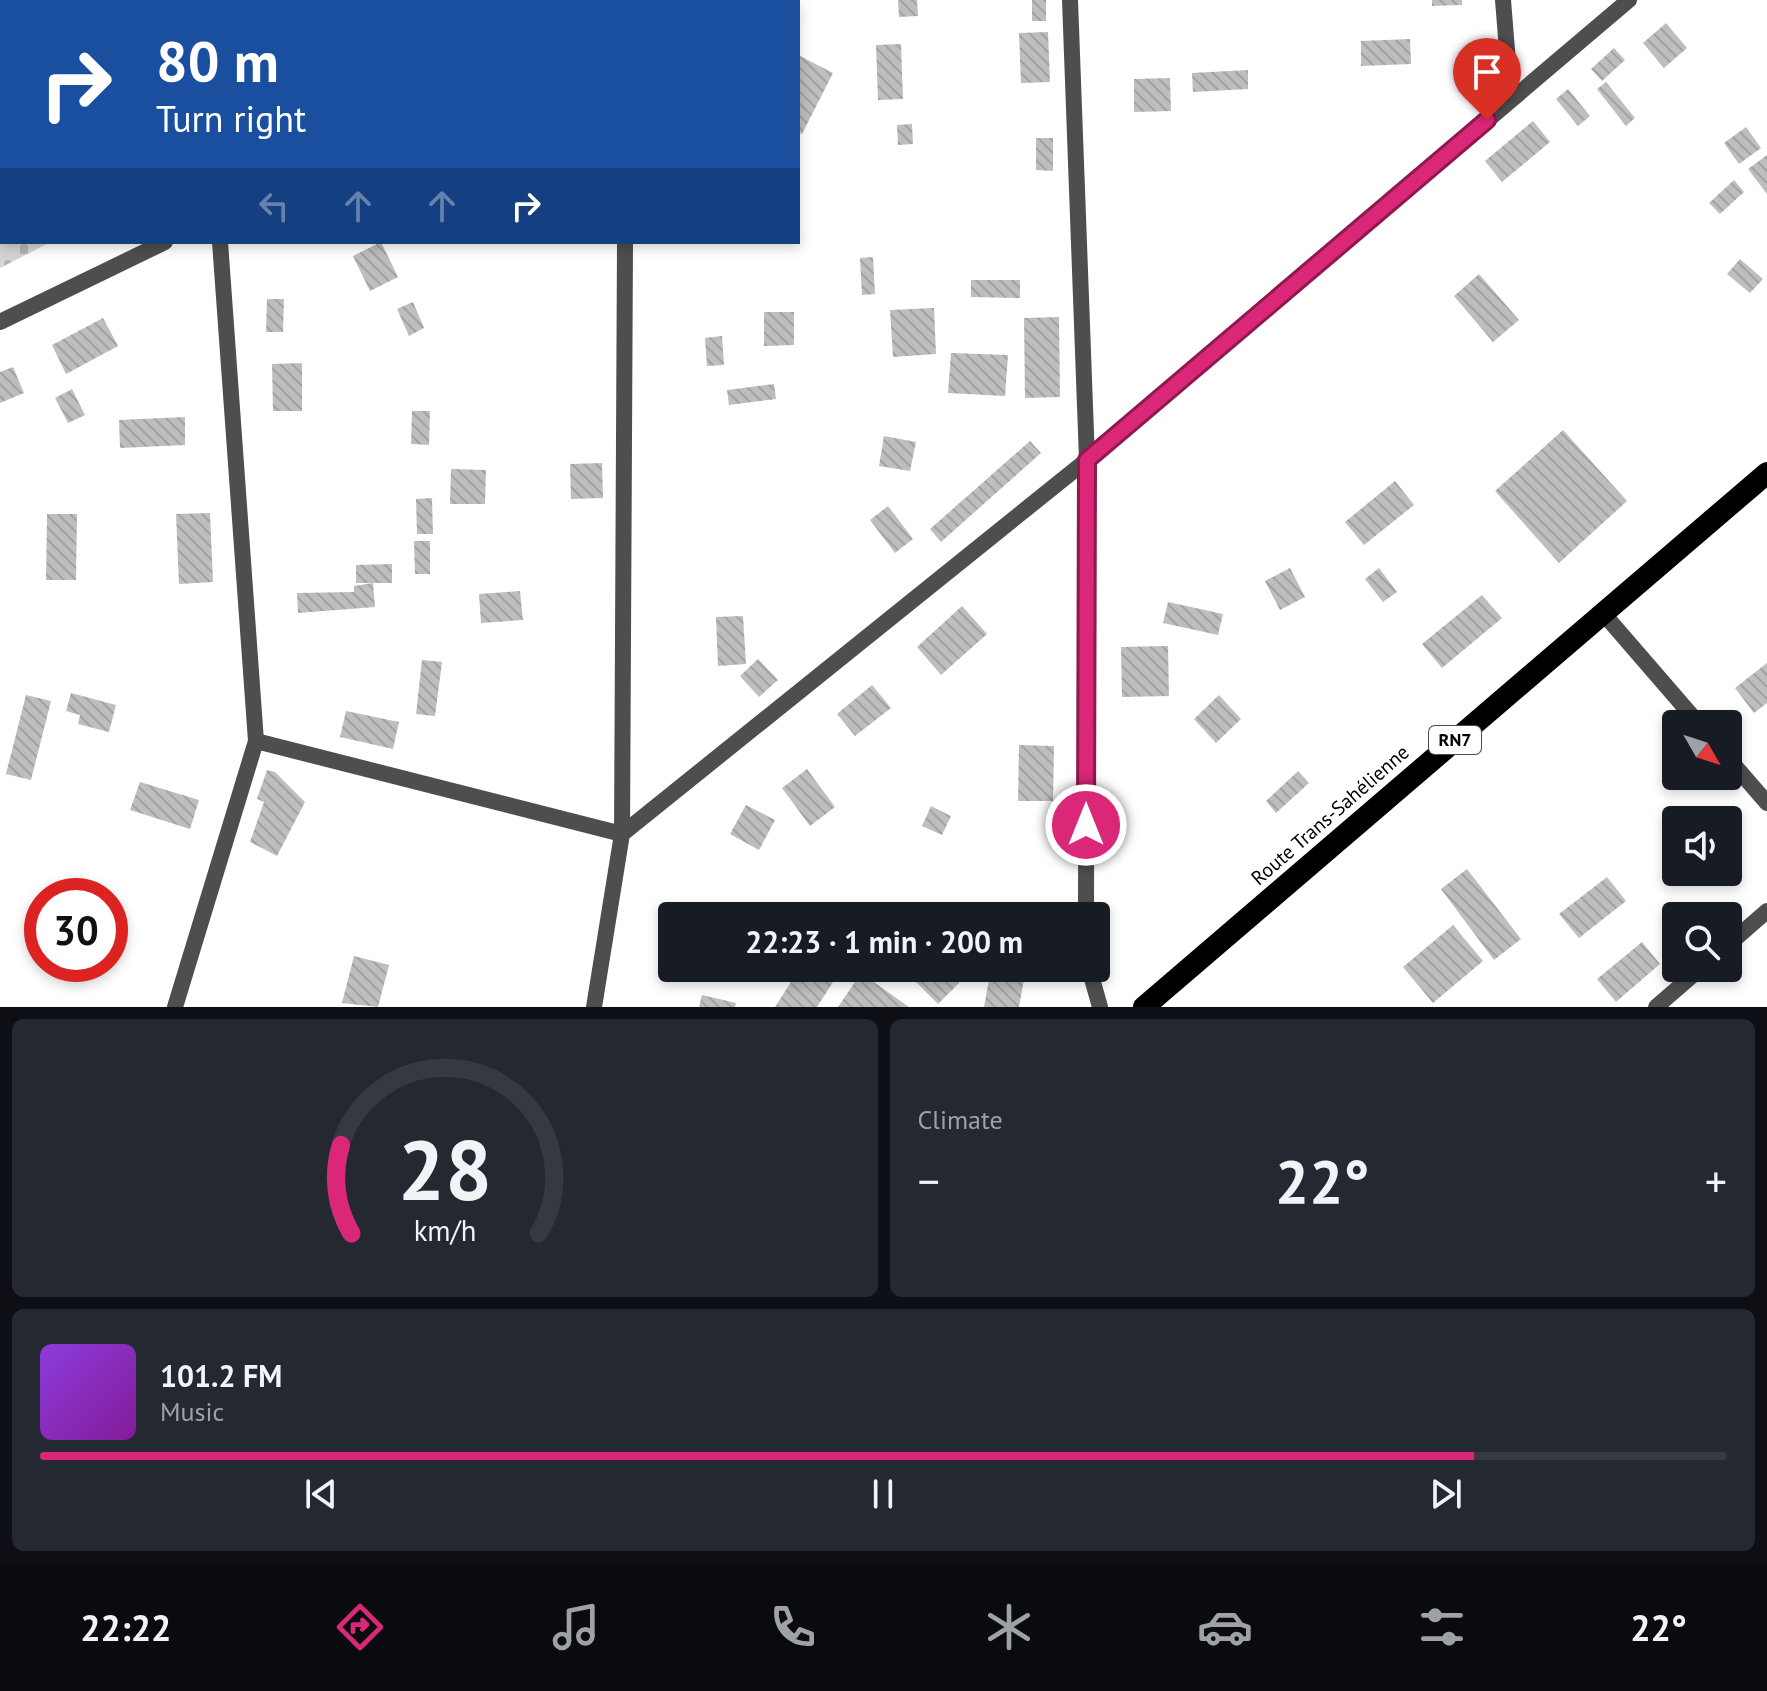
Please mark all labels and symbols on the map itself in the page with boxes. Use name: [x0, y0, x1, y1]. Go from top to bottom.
pin: [1453, 38, 1521, 120]
north arrow: [1662, 710, 1742, 790]
road number: RN7: [1429, 726, 1481, 754]
street label: Route Trans-Sahélienne: [1246, 739, 1414, 891]
position arrow: [1044, 783, 1128, 867]
speed limit sign: 30: [24, 878, 128, 982]

